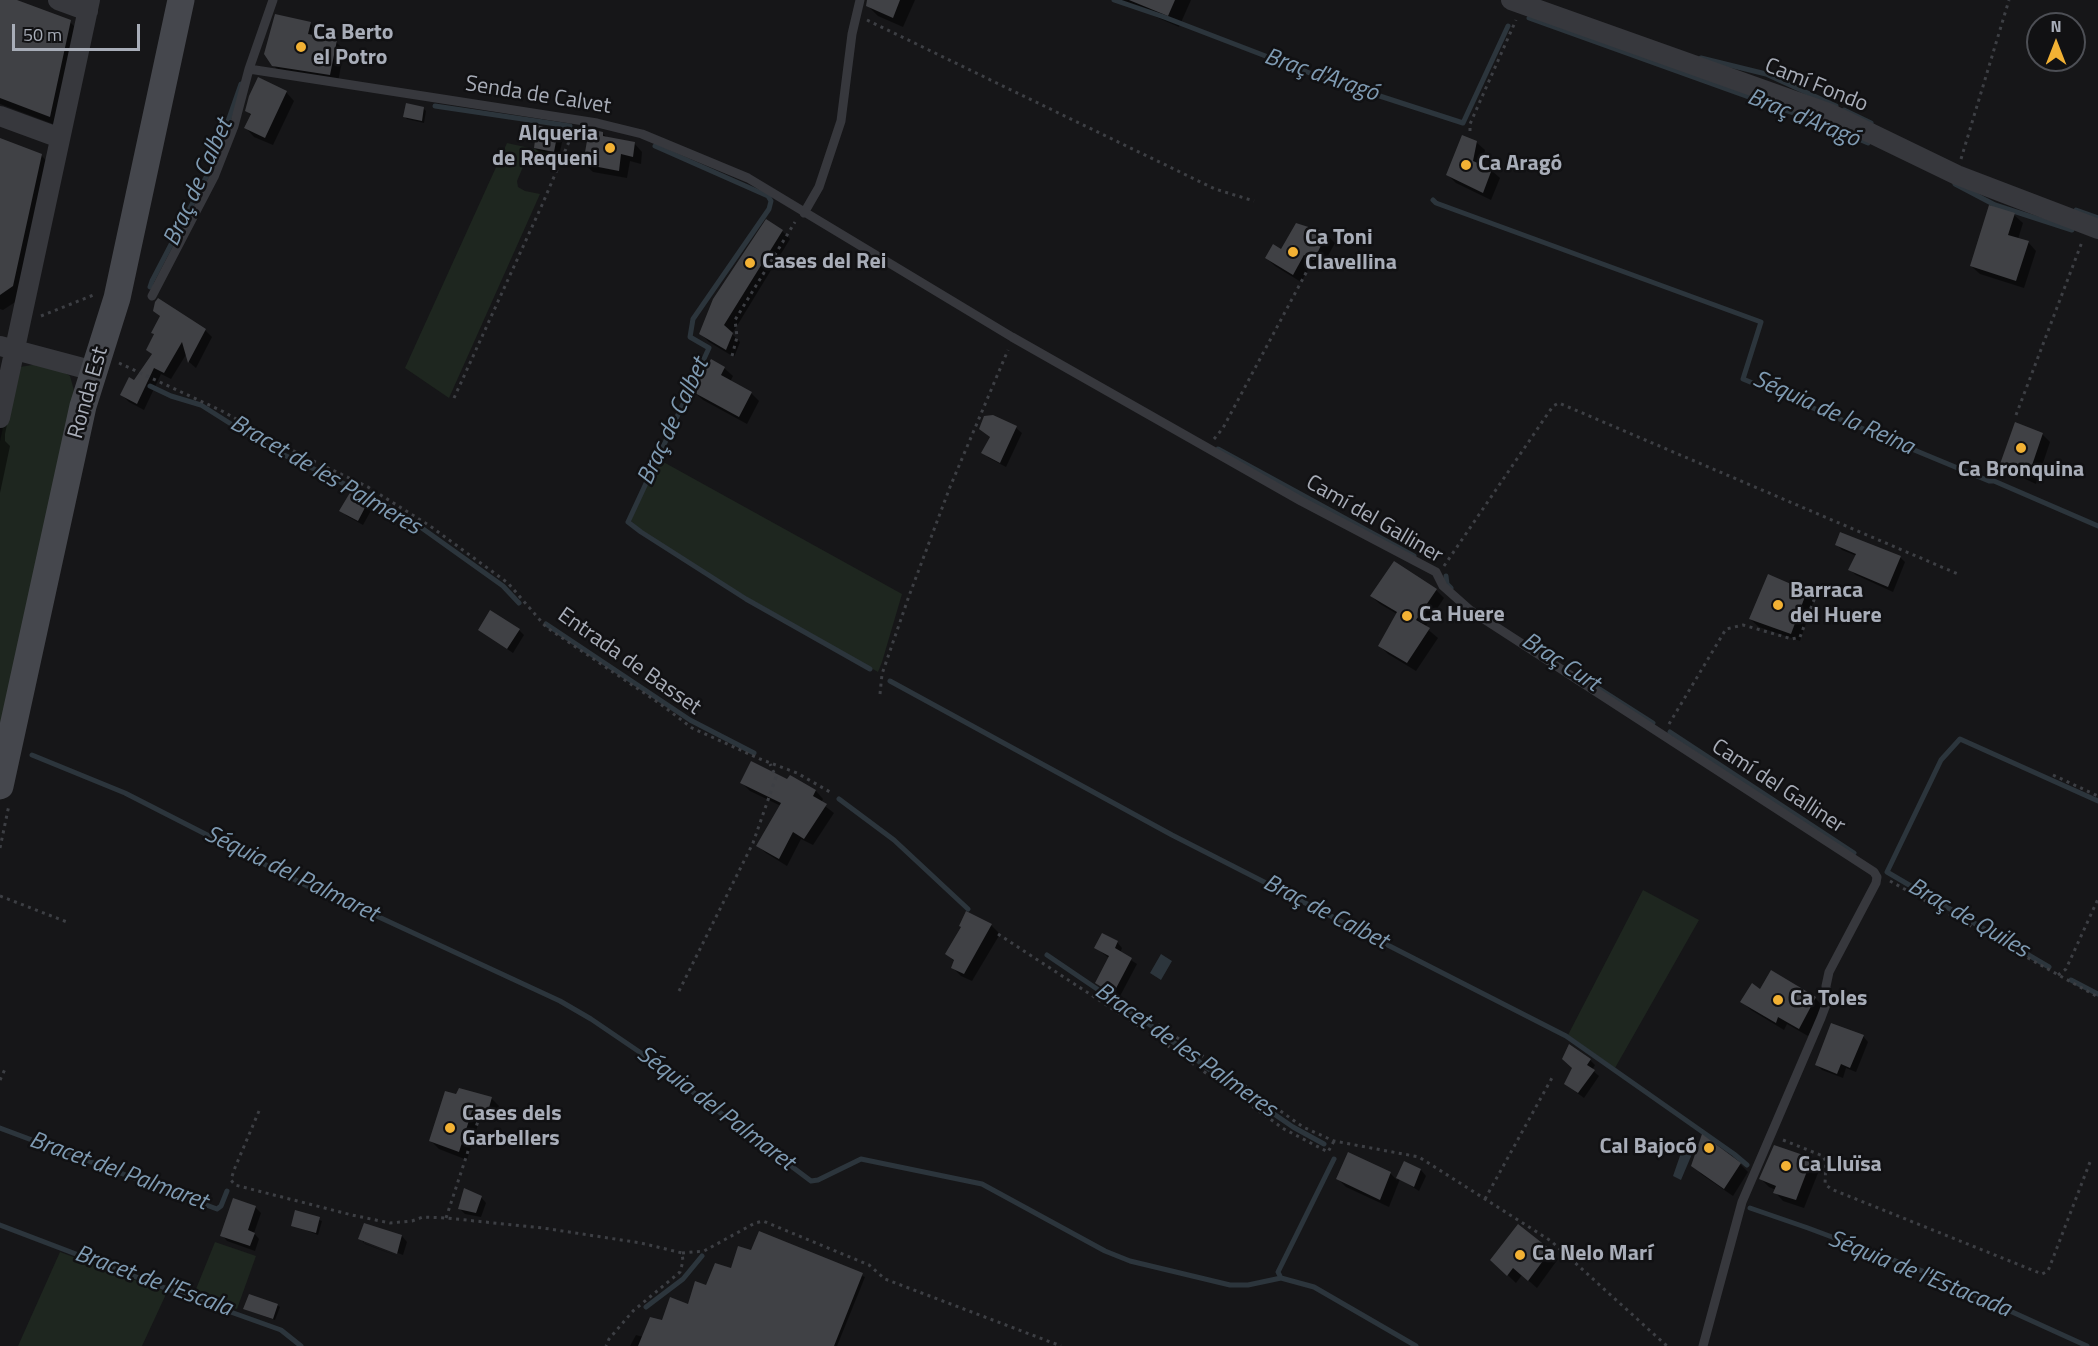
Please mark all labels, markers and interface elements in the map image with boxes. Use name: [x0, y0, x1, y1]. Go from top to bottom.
scale bar: [15, 12, 142, 50]
north arrow: [2026, 12, 2086, 72]
text: N: [2050, 14, 2062, 38]
text: 50 m: [23, 21, 62, 48]
place label: Ca Berto el Potro: [313, 21, 394, 72]
marker: Ca Berto el Potro: [294, 40, 308, 54]
water label: Braç d'Aragó: [1260, 43, 1382, 109]
street label: Camí Fondo: [1761, 53, 1871, 119]
street label: Senda de Calvet: [463, 71, 613, 121]
water label: Braç d'Aragó: [1743, 83, 1863, 155]
water label: Braç de Calbet: [158, 115, 240, 251]
place label: Alqueria de Requeni: [492, 122, 598, 174]
marker: Alqueria de Requeni: [603, 141, 617, 155]
place label: Ca Aragó: [1478, 152, 1562, 178]
marker: Ca Aragó: [1459, 158, 1473, 172]
place label: Ca Toni Clavellina: [1305, 226, 1397, 278]
marker: Ca Toni Clavellina: [1286, 245, 1300, 259]
place label: Cases del Rei: [762, 250, 886, 276]
marker: Cases del Rei: [743, 256, 757, 270]
street label: Ronda Est: [63, 344, 115, 442]
water label: Braç de Calbet: [632, 354, 716, 490]
water label: Séquia de la Reina: [1748, 366, 1918, 462]
water label: Bracet de les Palmeres: [224, 410, 426, 542]
marker: Ca Bronquina: [2014, 441, 2028, 455]
place label: Ca Bronquina: [1958, 458, 2084, 484]
street label: Camí del Galliner: [1301, 470, 1447, 570]
place label: Barraca del Huere: [1790, 579, 1882, 630]
marker: Barraca del Huere: [1771, 598, 1785, 612]
street label: Entrada de Basset: [552, 603, 706, 721]
place label: Ca Huere: [1419, 603, 1505, 629]
marker: Ca Huere: [1400, 609, 1414, 623]
water label: Braç Curt: [1516, 627, 1604, 699]
street label: Camí del Galliner: [1706, 734, 1850, 840]
water label: Séquia del Palmaret: [199, 820, 383, 930]
water label: Braç de Calbet: [1258, 869, 1392, 957]
water label: Braç de Quiles: [1902, 873, 2034, 965]
water label: Bracet de les Palmeres: [1088, 977, 1282, 1125]
place label: Ca Toles: [1790, 987, 1867, 1013]
marker: Ca Toles: [1771, 993, 1785, 1007]
water label: Séquia del Palmaret: [631, 1040, 799, 1178]
place label: Cases dels Garbellers: [462, 1102, 562, 1154]
marker: Cases dels Garbellers: [443, 1121, 457, 1135]
water label: Bracet del Palmaret: [25, 1126, 211, 1218]
place label: Cal Bajocó: [1600, 1135, 1697, 1161]
marker: Cal Bajocó: [1702, 1141, 1716, 1155]
place label: Ca Lluïsa: [1798, 1153, 1882, 1179]
marker: Ca Lluïsa: [1779, 1159, 1793, 1173]
water label: Séquia de l'Estacada: [1824, 1225, 2014, 1325]
water label: Bracet de l'Escala: [70, 1240, 236, 1324]
place label: Ca Nelo Marí: [1532, 1242, 1653, 1268]
marker: Ca Nelo Marí: [1513, 1248, 1527, 1262]

